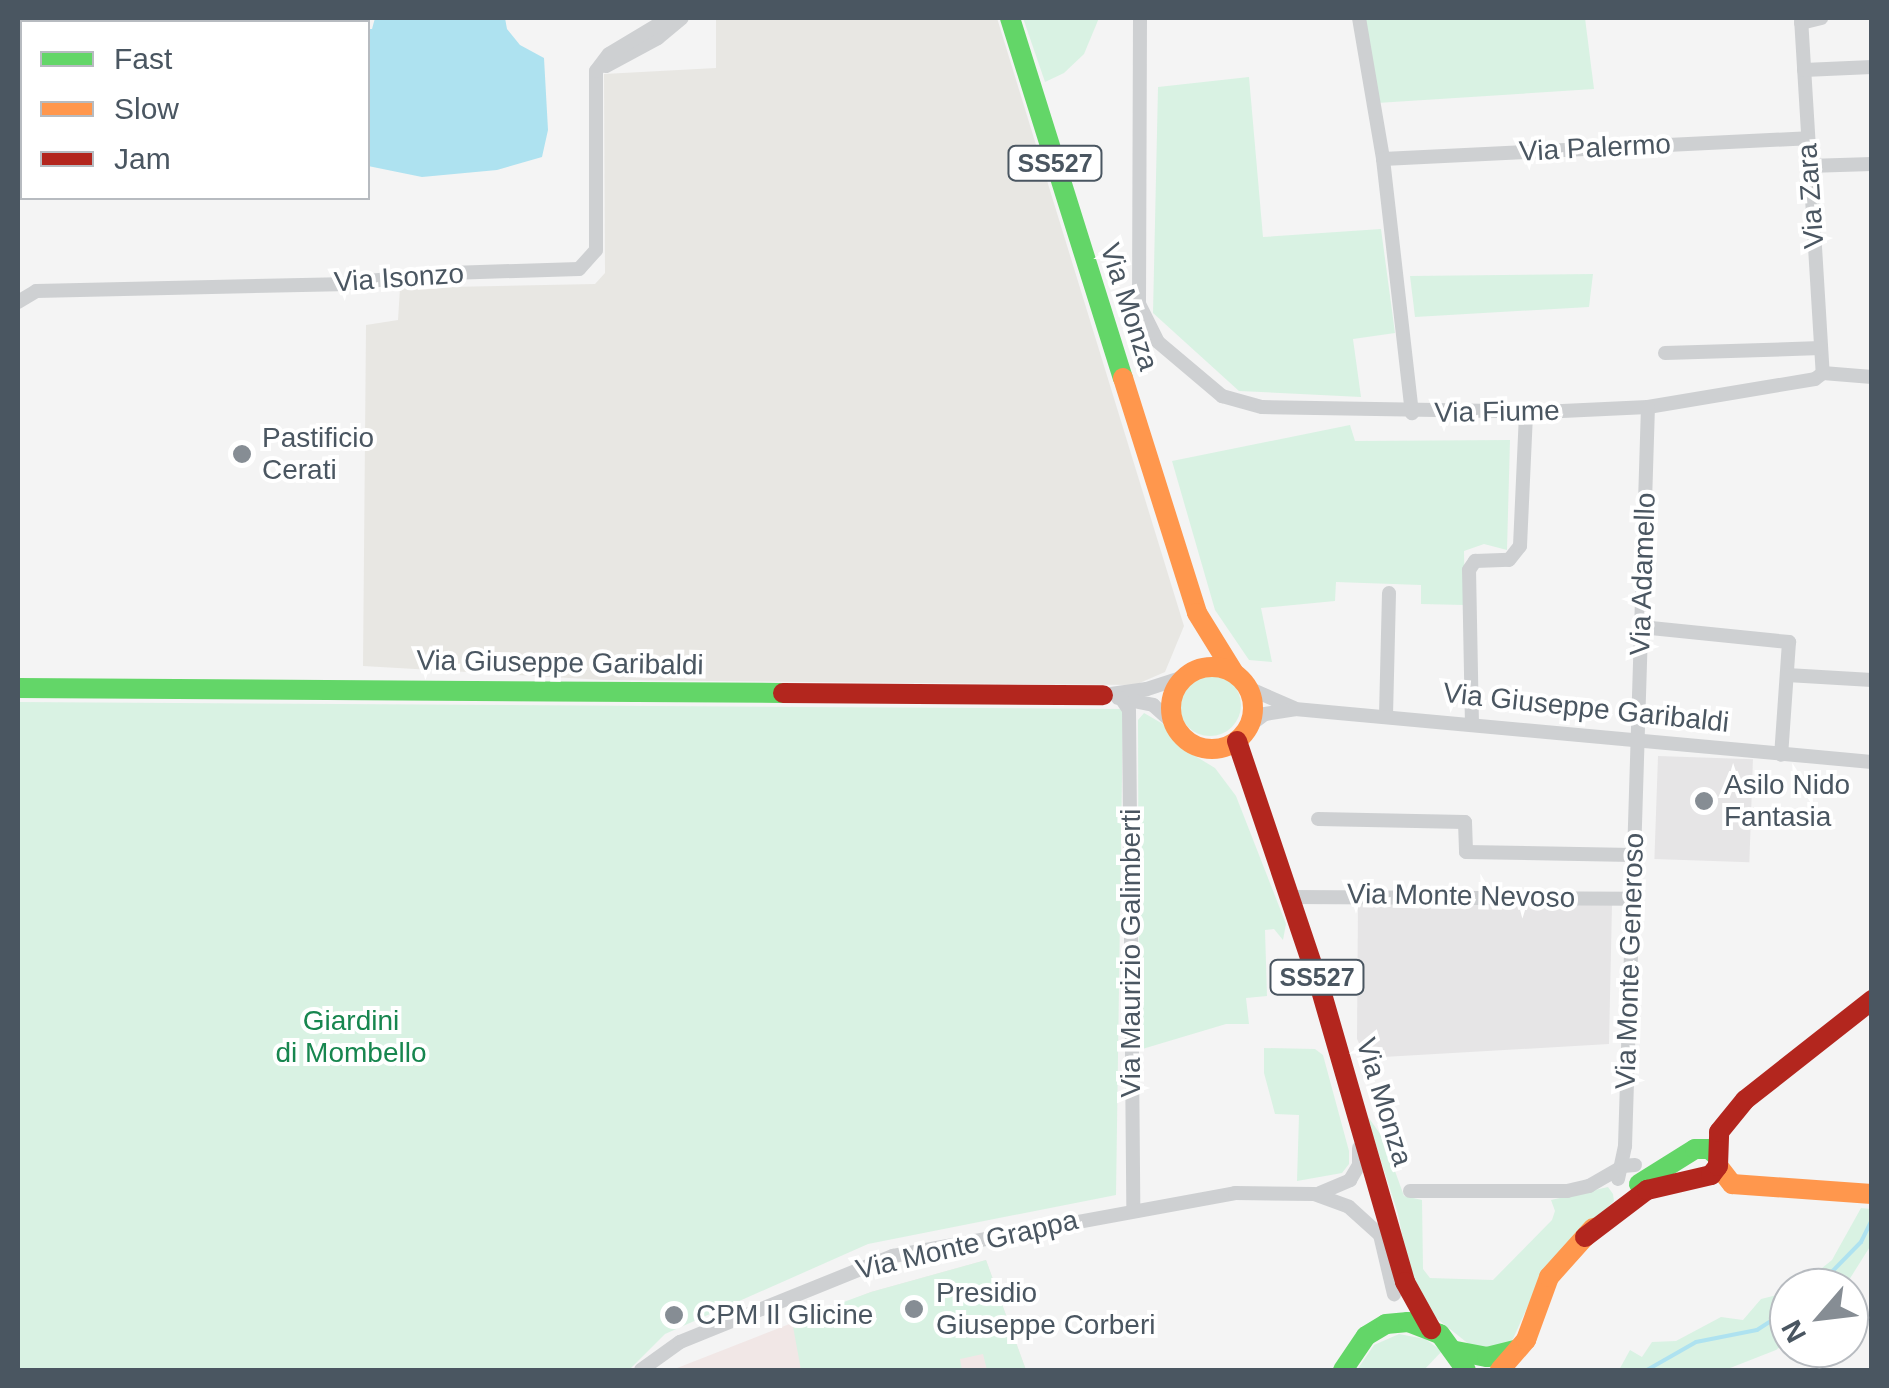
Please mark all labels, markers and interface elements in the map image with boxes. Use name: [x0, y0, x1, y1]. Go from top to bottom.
legend: [20, 20, 370, 200]
text: Fast: [114, 42, 172, 75]
text: Slow: [114, 92, 179, 125]
street label: Via Palermo: [1518, 127, 1672, 169]
text: Jam: [114, 142, 171, 175]
street label: Via Zara: [1791, 142, 1831, 250]
road number: SS527: [1005, 143, 1105, 183]
street label: Via Monza: [1093, 239, 1165, 375]
street label: Via Isonzo: [333, 257, 465, 299]
street label: Via Fiume: [1434, 394, 1560, 430]
place label: Pastificio Cerati: [262, 421, 374, 487]
marker: Pastificio Cerati: [231, 443, 253, 465]
street label: Via Adamello: [1623, 491, 1663, 657]
street label: Via Giuseppe Garibaldi: [416, 644, 704, 682]
street label: Via Giuseppe Garibaldi: [1441, 676, 1731, 740]
place label: Asilo Nido Fantasia: [1724, 768, 1850, 834]
marker: Asilo Nido Fantasia: [1693, 790, 1715, 812]
street label: Via Maurizio Galimberti: [1114, 809, 1148, 1097]
street label: Via Monte Generoso: [1609, 832, 1651, 1090]
street label: Via Monte Nevoso: [1347, 877, 1575, 915]
road number: SS527: [1267, 957, 1367, 997]
park label: Giardini di Mombello: [276, 1004, 426, 1070]
street label: Via Monza: [1349, 1034, 1419, 1170]
street label: Via Monte Grappa: [853, 1203, 1081, 1287]
north arrow: [1769, 1268, 1869, 1368]
place label: Presidio Giuseppe Corberi: [936, 1276, 1155, 1342]
marker: Presidio Giuseppe Corberi: [901, 1296, 927, 1322]
place label: CPM Il Glicine: [696, 1298, 873, 1332]
marker: CPM Il Glicine: [661, 1302, 687, 1328]
text: N: [1775, 1315, 1812, 1348]

